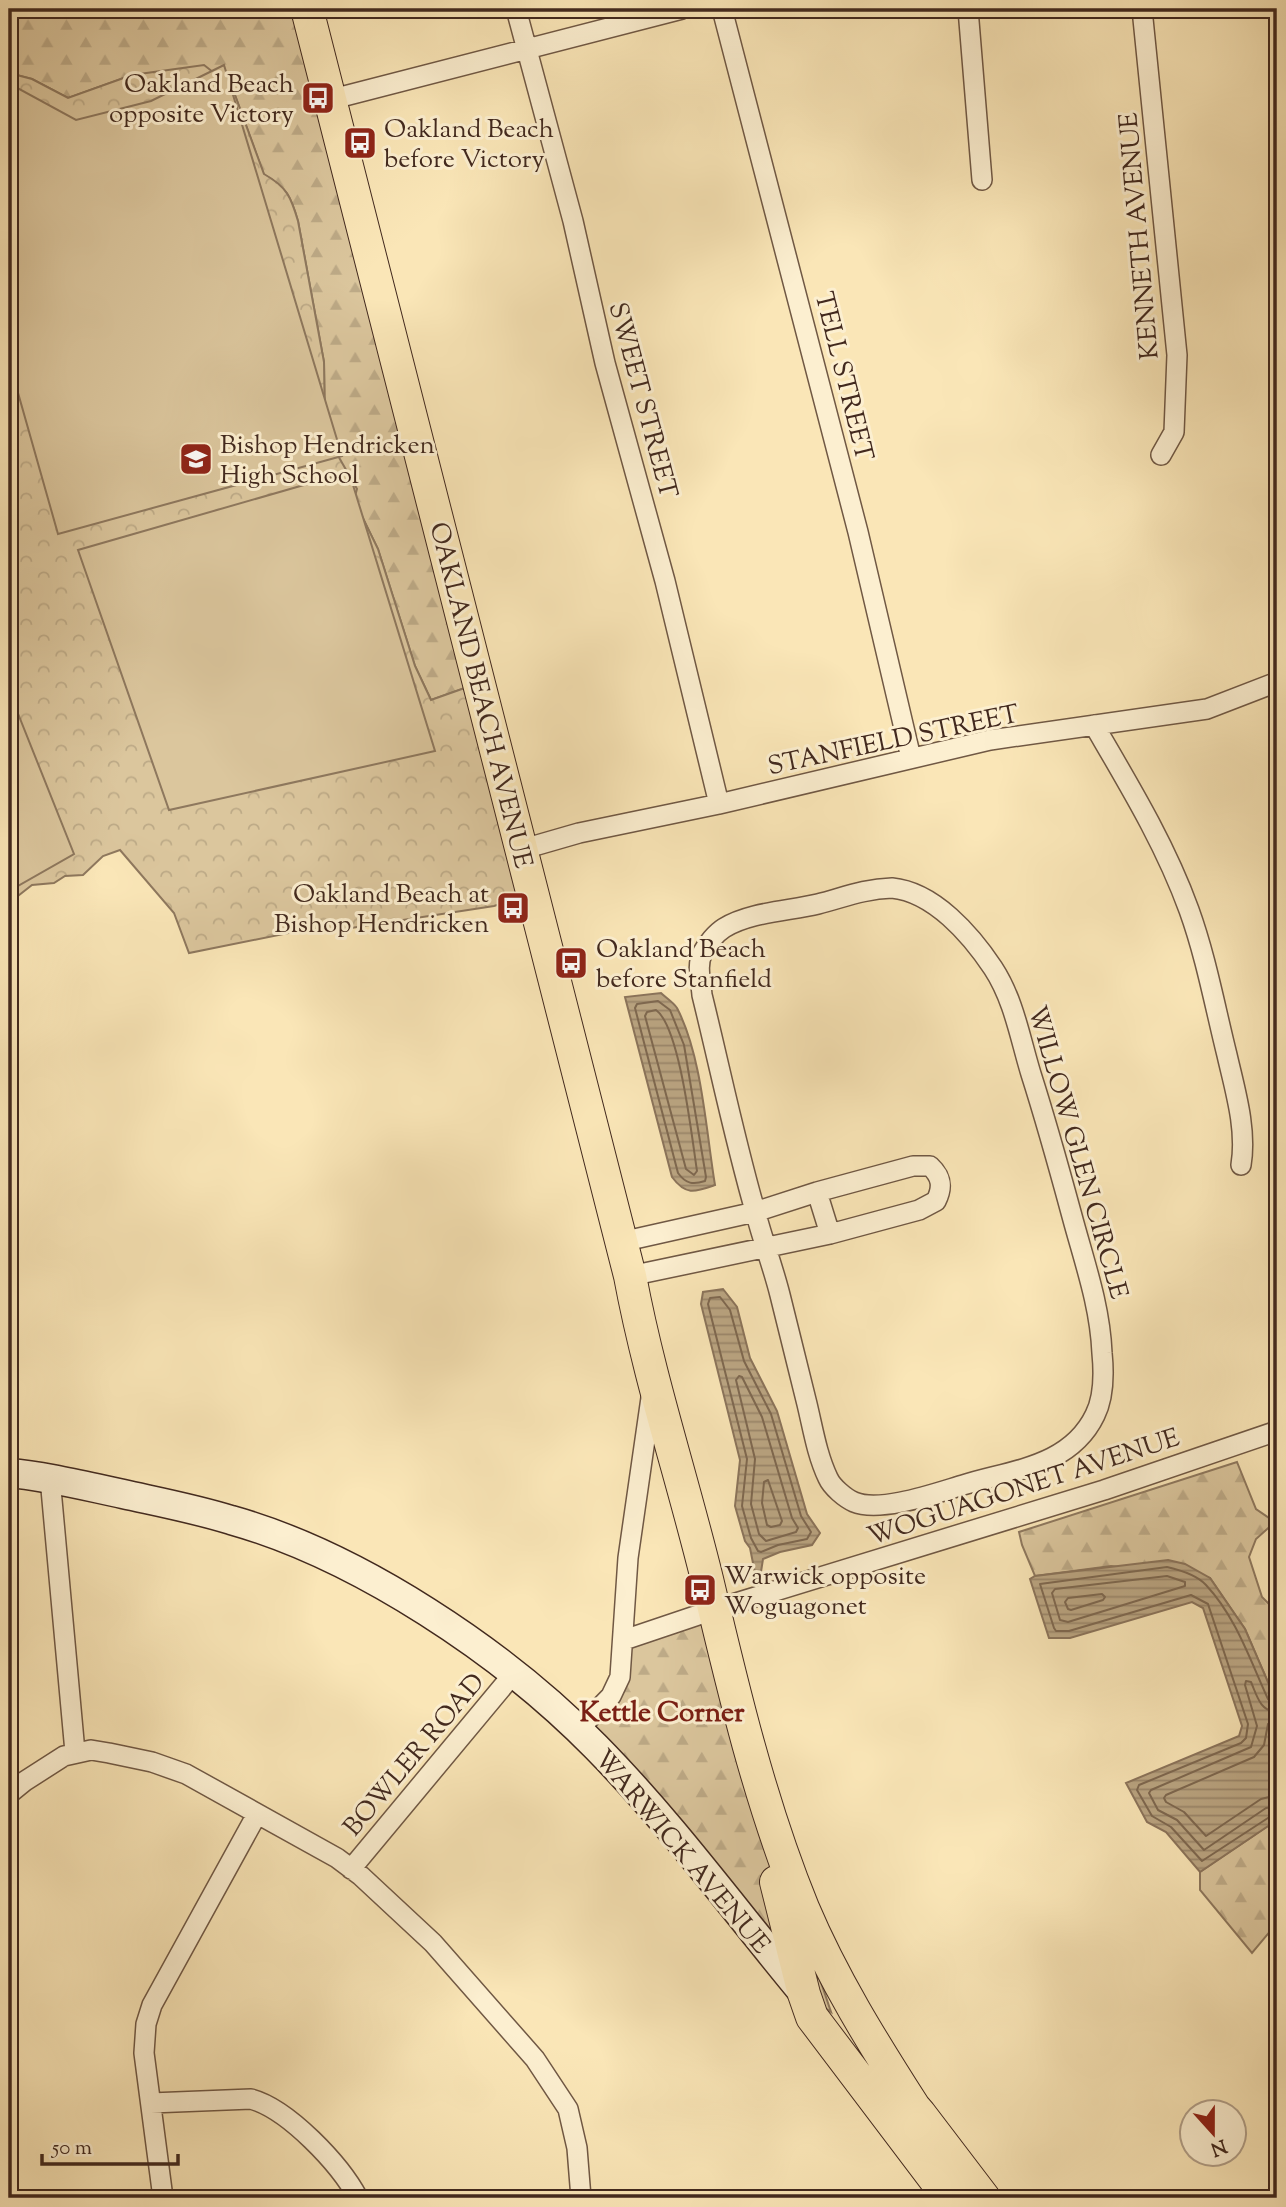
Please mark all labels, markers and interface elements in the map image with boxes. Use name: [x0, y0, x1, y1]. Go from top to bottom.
place label: Oakland Beach opposite Victory: [109, 67, 294, 134]
bus stop icon: Oakland Beach opposite Victory: [299, 79, 337, 117]
street label: KENNETH AVENUE: [1111, 110, 1170, 361]
place label: Oakland Beach before Victory: [384, 112, 554, 179]
bus stop icon: Oakland Beach before Victory: [341, 124, 379, 162]
street label: TELL STREET: [804, 288, 881, 465]
street label: SWEET STREET: [598, 299, 686, 503]
place label: Bishop Hendricken High School: [220, 428, 435, 495]
school or university icon: Bishop Hendricken High School: [177, 440, 215, 478]
street label: OAKLAND BEACH AVENUE: [419, 519, 541, 873]
street label: STANFIELD STREET: [765, 697, 1023, 786]
place label: Oakland Beach at Bishop Hendricken: [274, 877, 489, 944]
bus stop icon: Oakland Beach at Bishop Hendricken: [494, 889, 532, 927]
place label: Oakland Beach before Stanfield: [596, 932, 772, 999]
bus stop icon: Oakland Beach before Stanfield: [552, 944, 590, 982]
street label: WILLOW GLEN CIRCLE: [1017, 1002, 1136, 1304]
street label: WOGUAGONET AVENUE: [863, 1420, 1185, 1556]
place label: Warwick opposite Woguagonet: [724, 1559, 926, 1626]
bus stop icon: Warwick opposite Woguagonet: [681, 1571, 719, 1609]
street label: BOWLER ROAD: [336, 1666, 494, 1845]
district label: Kettle Corner: [579, 1694, 745, 1734]
street label: WARWICK AVENUE: [585, 1743, 778, 1963]
north arrow: [1178, 2098, 1248, 2168]
scale bar: [42, 2123, 178, 2167]
text: N: [1206, 2131, 1230, 2162]
text: 50 m: [51, 2134, 92, 2164]

